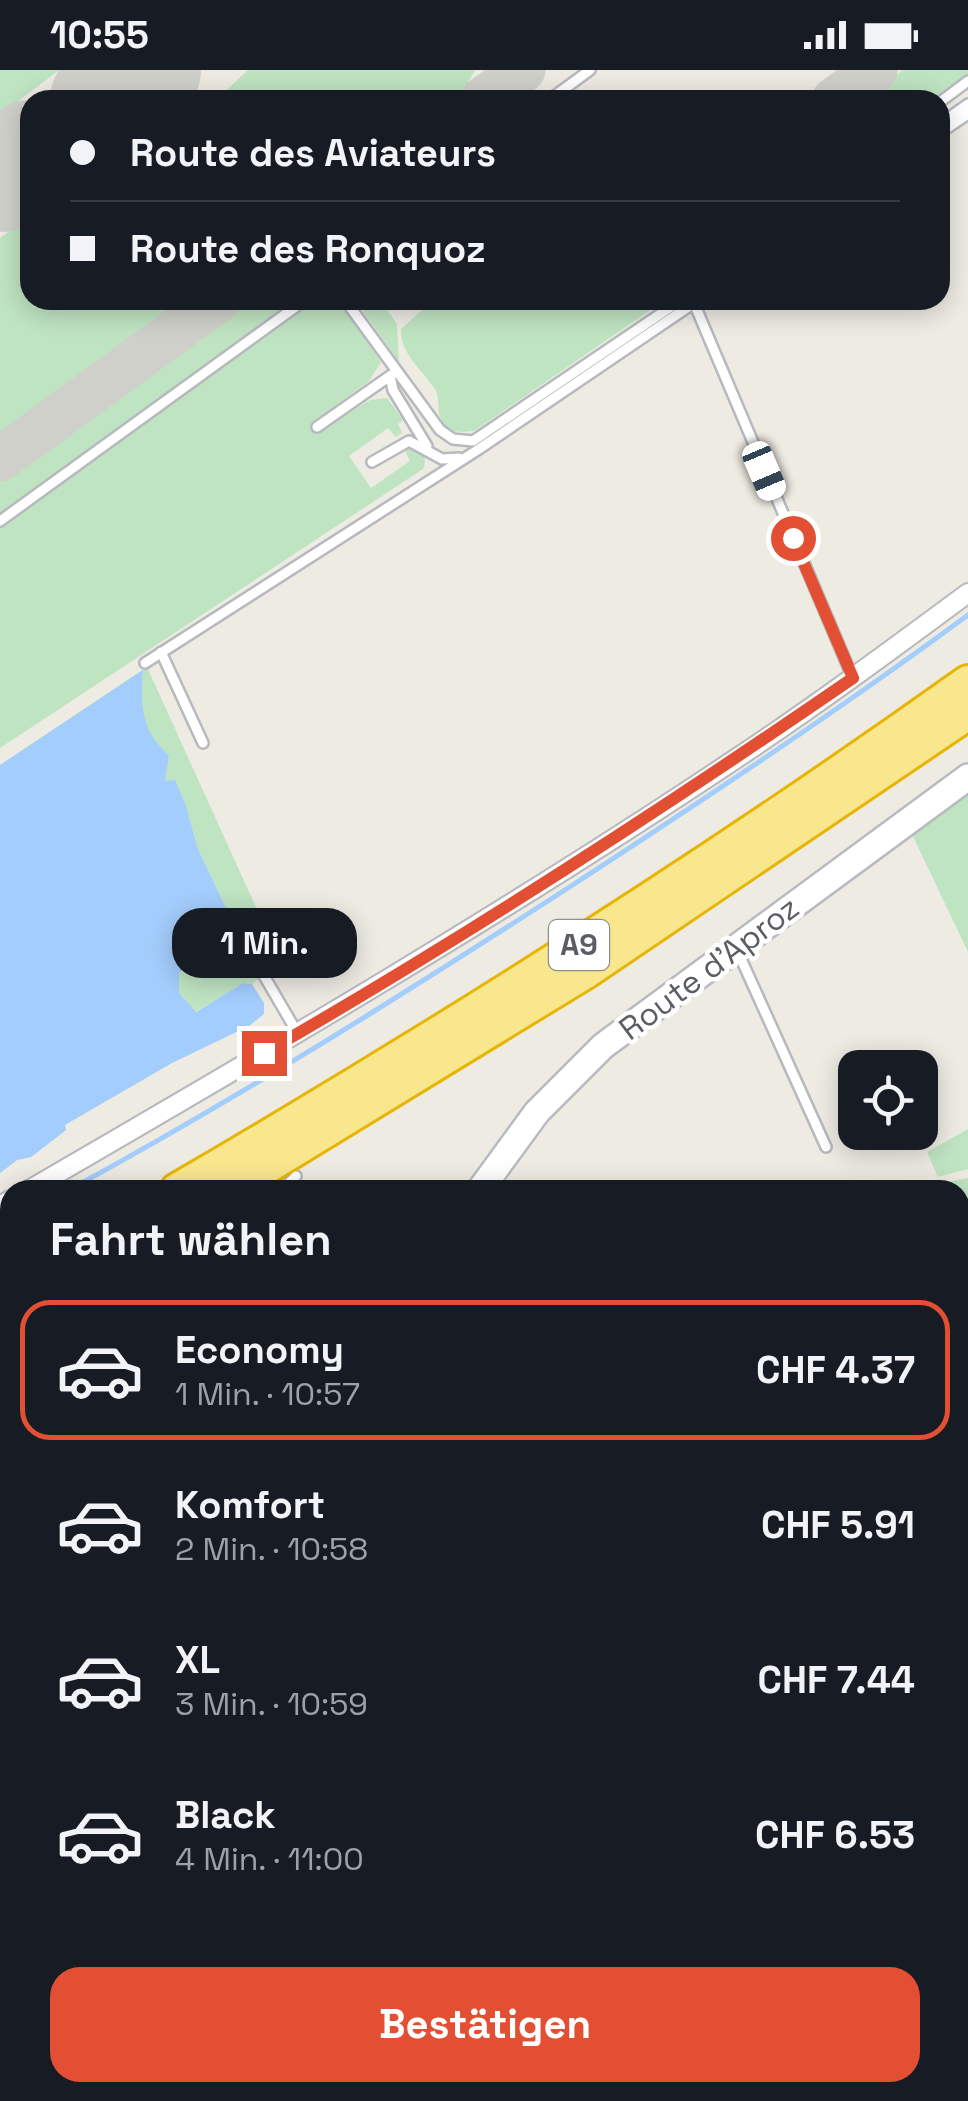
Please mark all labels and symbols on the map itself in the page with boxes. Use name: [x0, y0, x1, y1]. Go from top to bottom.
car: [738, 438, 790, 504]
route start: [771, 516, 816, 561]
street label: Route d'Aproz: [611, 887, 807, 1049]
callout: 1 Min.: [172, 908, 356, 978]
road number: A9: [549, 920, 609, 970]
route end: [242, 1031, 287, 1076]

